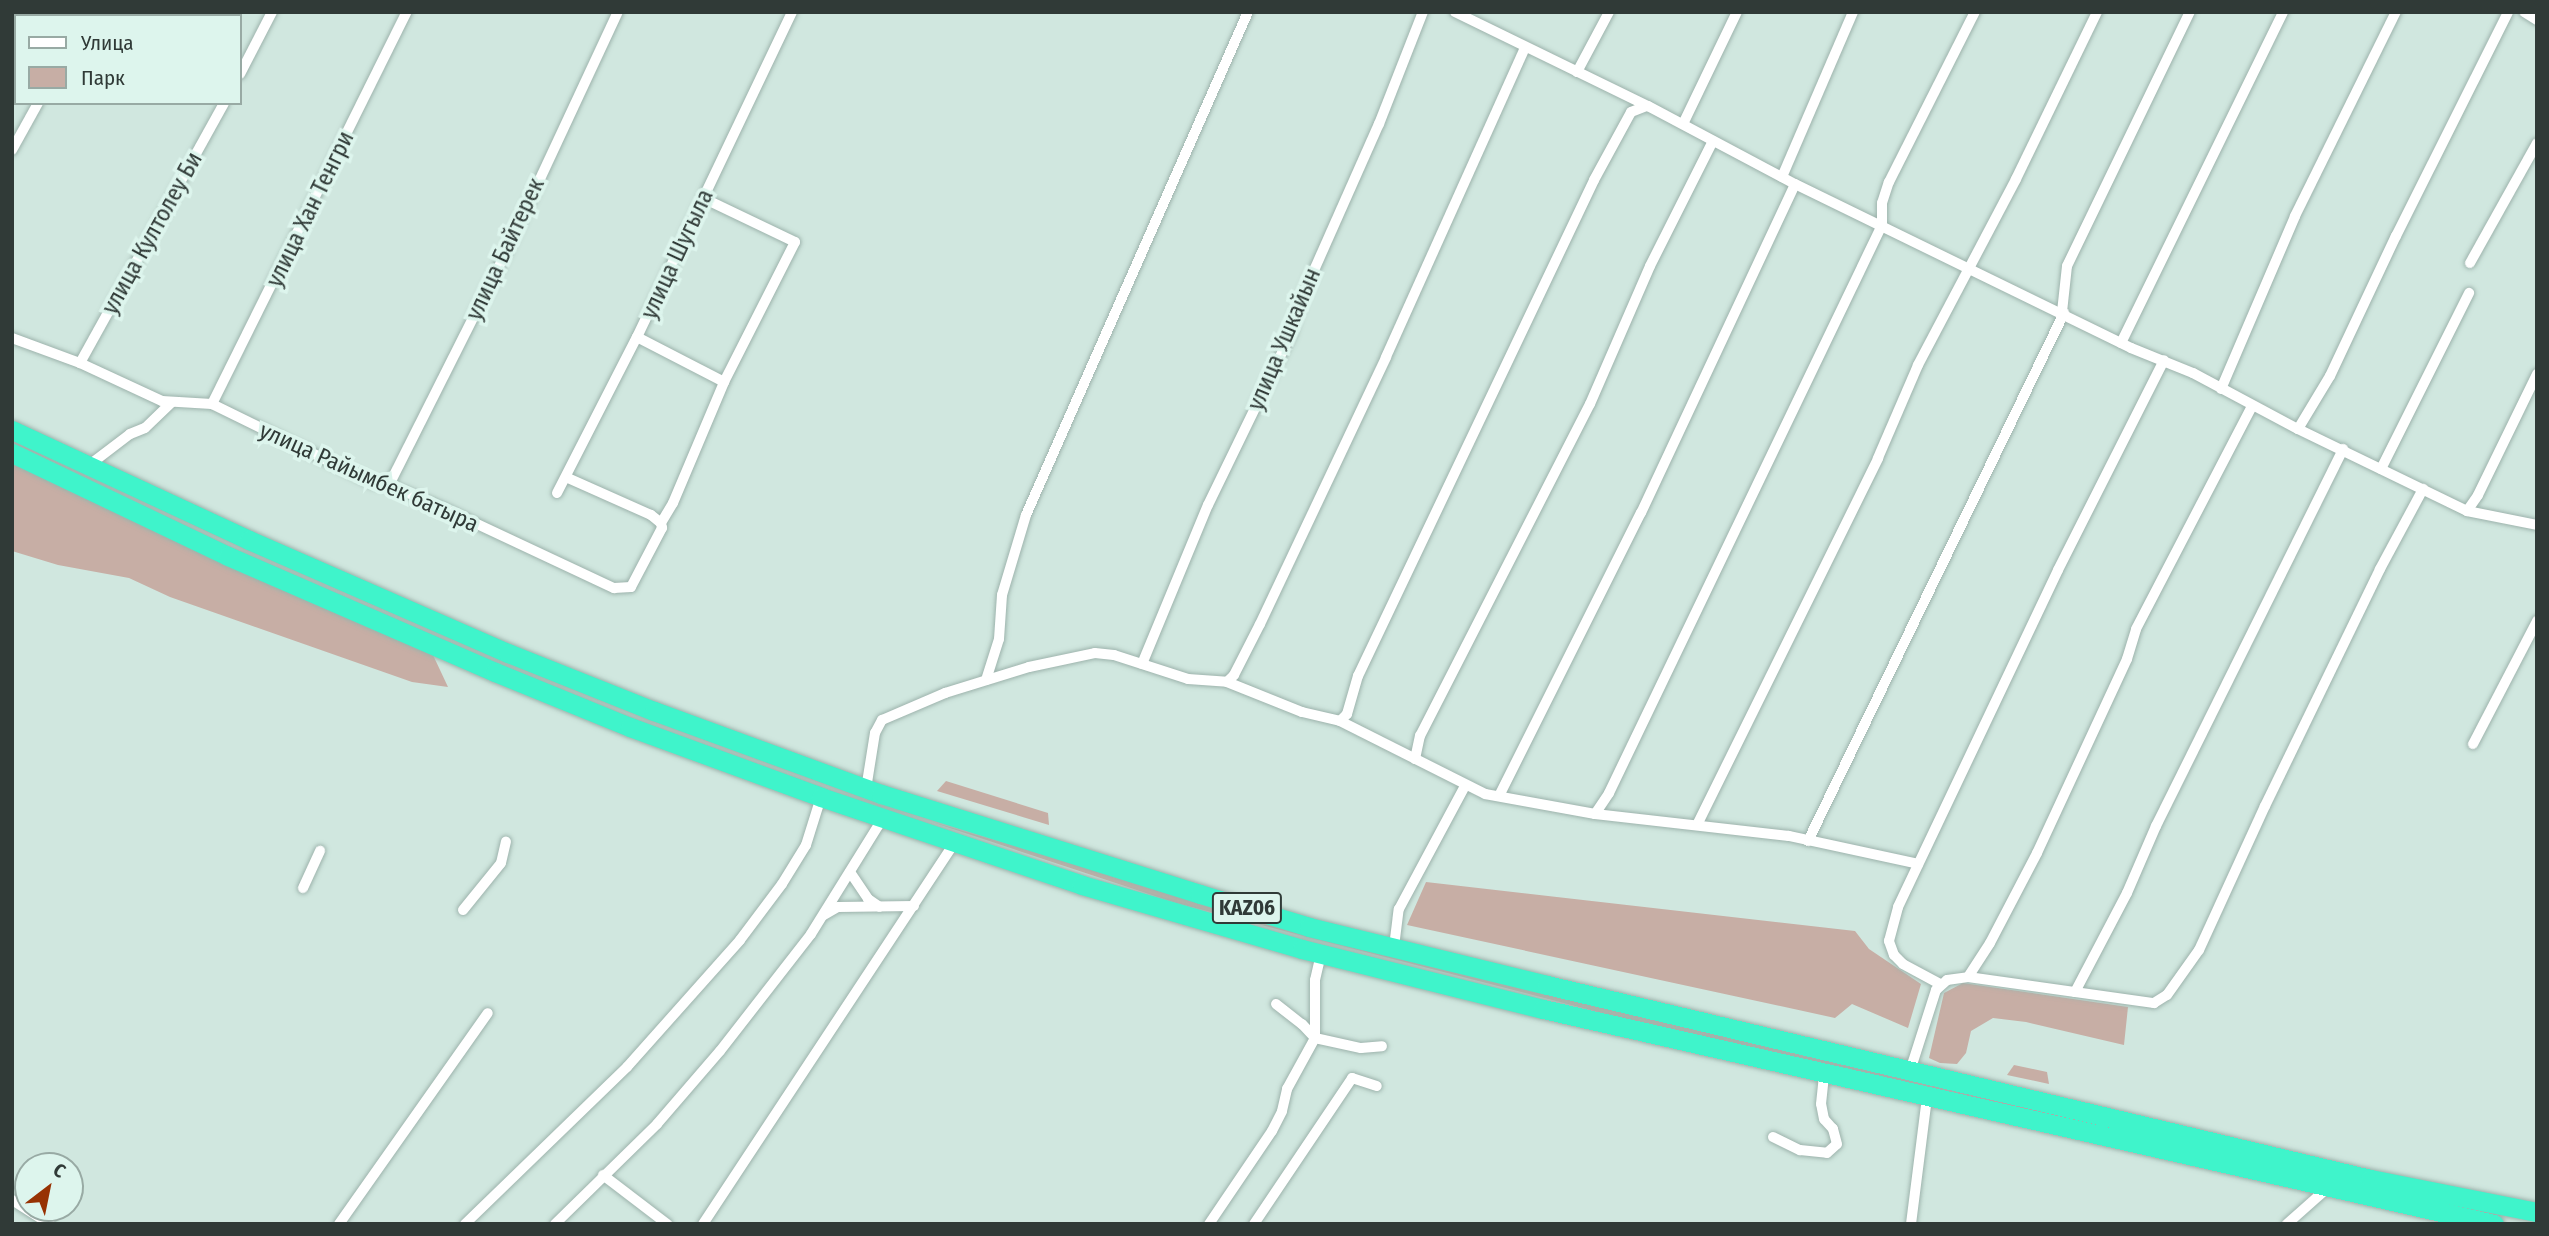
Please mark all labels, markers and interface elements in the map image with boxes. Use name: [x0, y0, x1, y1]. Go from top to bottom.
legend: [14, 14, 242, 105]
text: Улица: [81, 30, 134, 56]
text: Парк: [81, 65, 125, 91]
street label: улица Хан Тенгри: [260, 127, 360, 291]
street label: улица Култолеу Би: [96, 147, 208, 319]
street label: улица Байтерек: [460, 174, 550, 324]
street label: улица Шугыла: [635, 185, 719, 323]
street label: улица Ушкайын: [1242, 264, 1326, 414]
street label: улица Райымбек батыра: [255, 416, 483, 538]
road number: KАZ06: [1210, 890, 1284, 926]
north arrow: [14, 1152, 84, 1222]
text: С: [49, 1158, 70, 1183]

